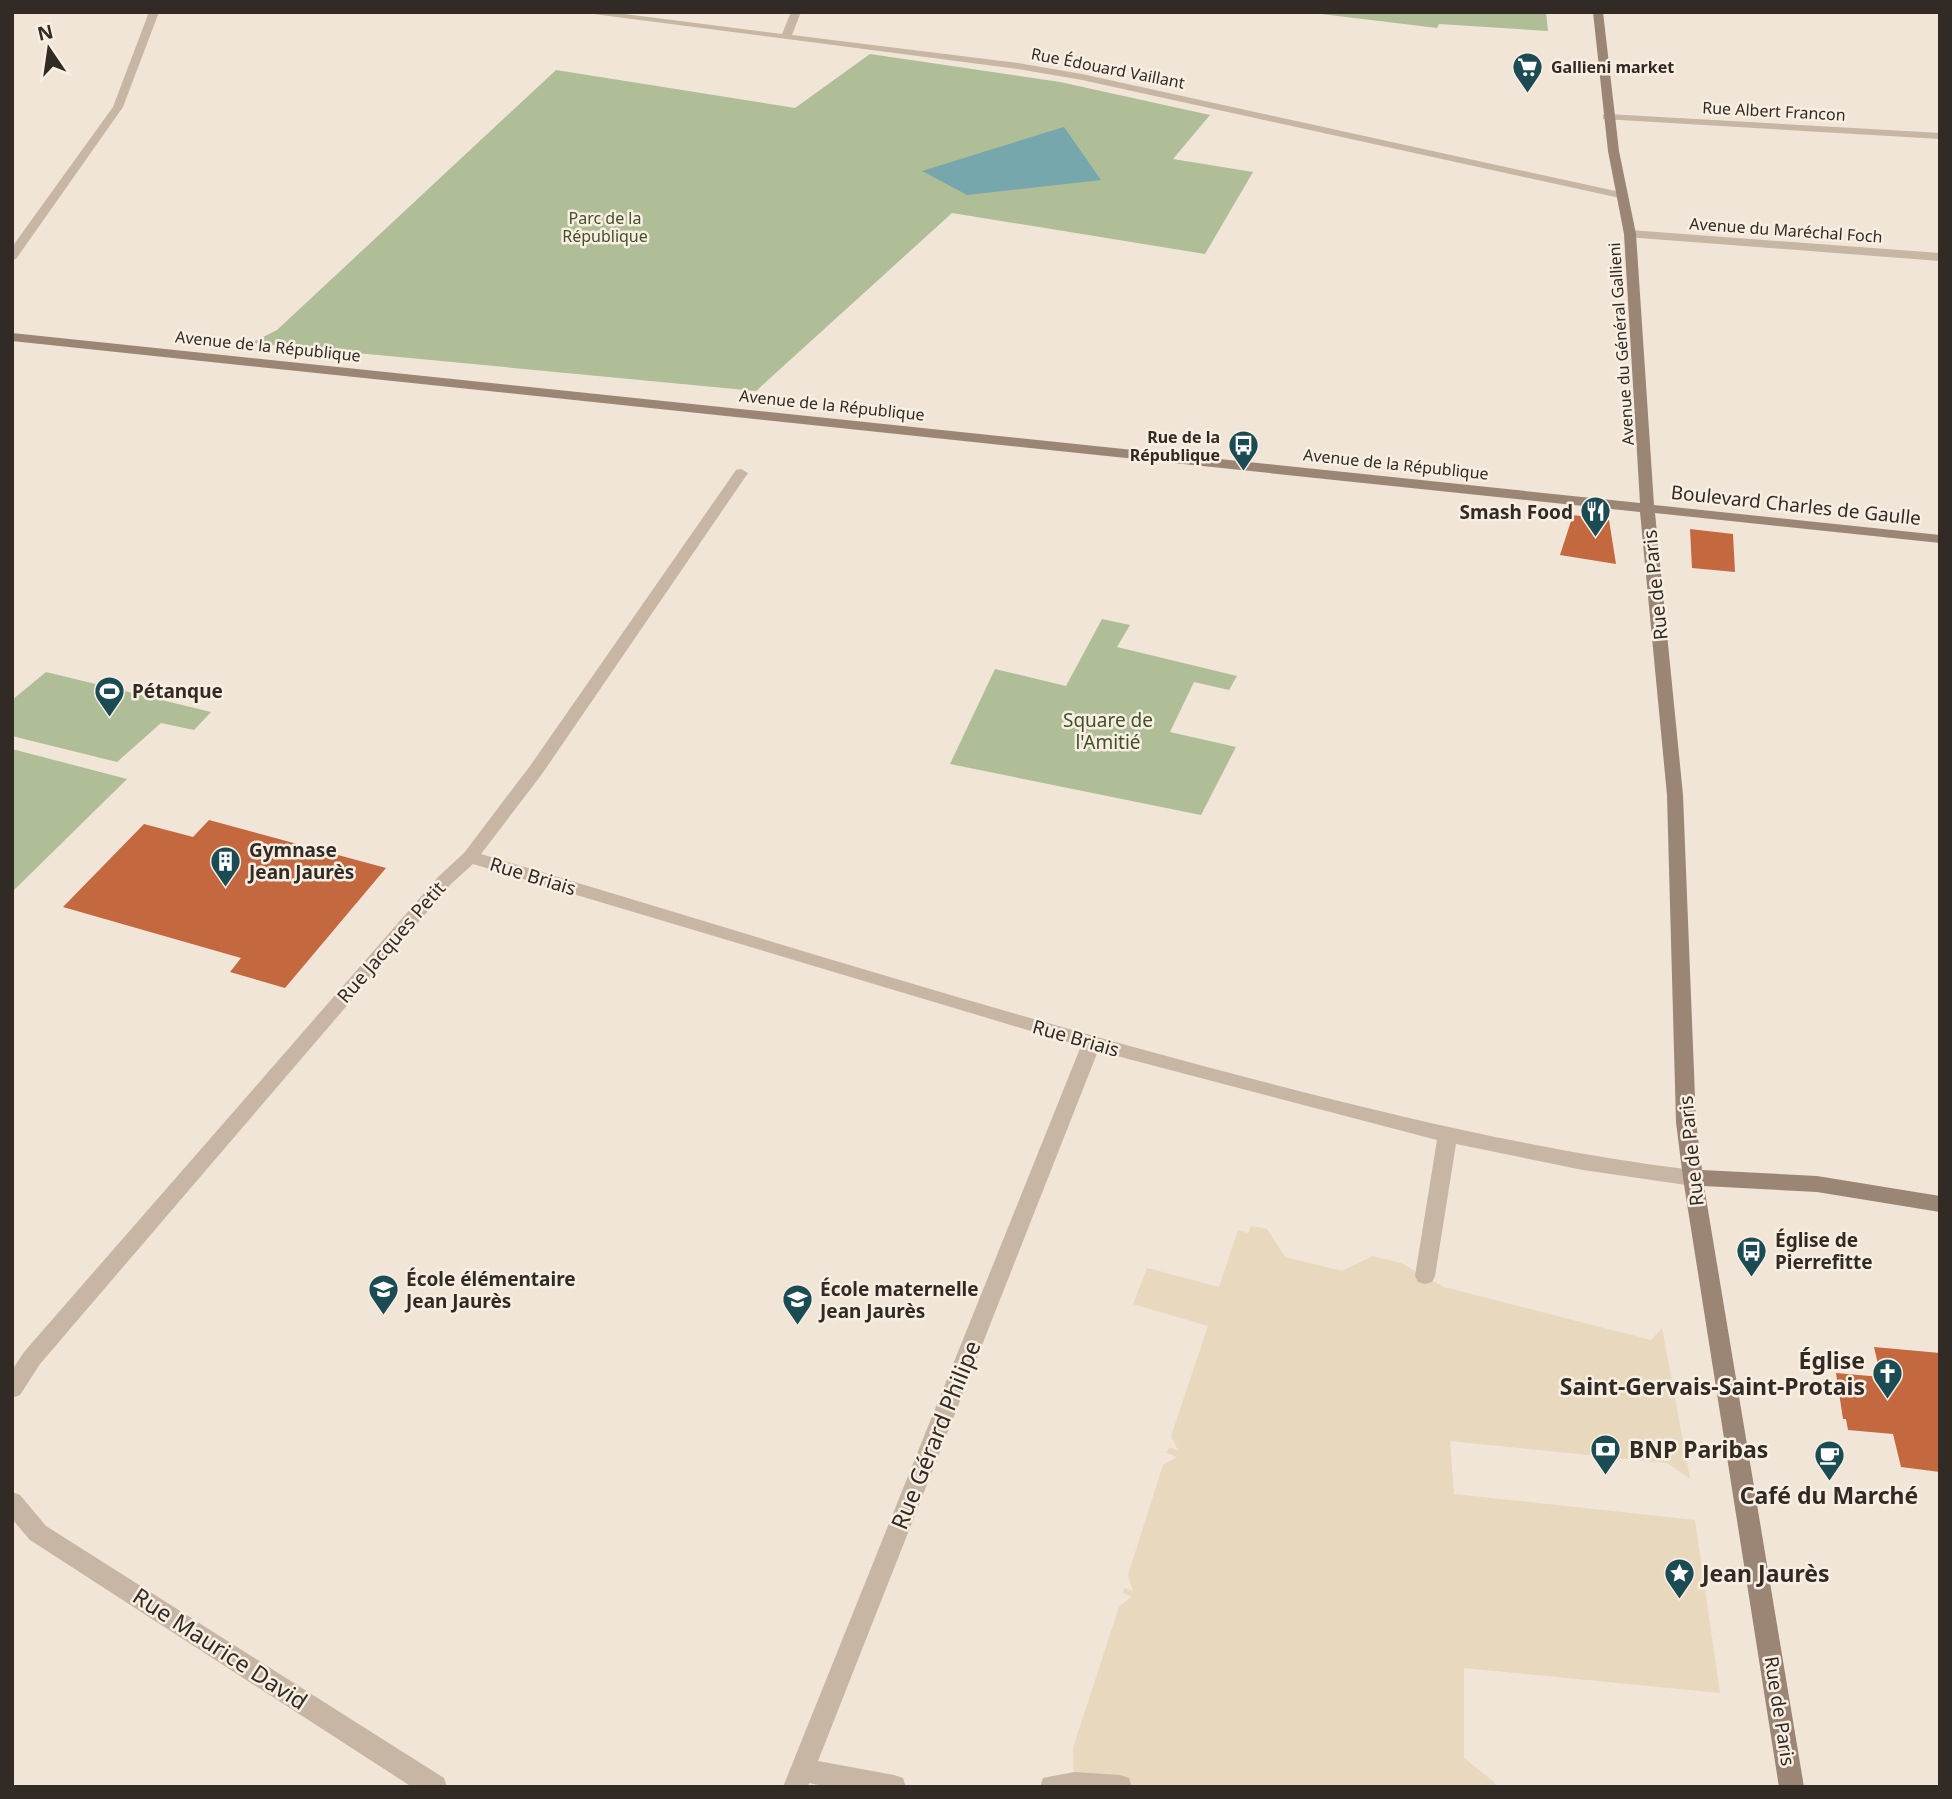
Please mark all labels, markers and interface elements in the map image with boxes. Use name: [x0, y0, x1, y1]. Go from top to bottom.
north arrow: [14, 14, 84, 84]
text: N: [35, 18, 56, 47]
street label: Rue Édouard Vaillant: [1029, 42, 1187, 94]
supermarket icon: Gallieni market: [1511, 50, 1545, 94]
place label: Gallieni market: [1551, 56, 1674, 78]
street label: Rue Albert Francon: [1702, 96, 1846, 126]
park label: Parc de la République: [562, 207, 648, 247]
street label: Avenue du Maréchal Foch: [1689, 212, 1883, 248]
street label: Avenue du Général Gallieni: [1603, 242, 1639, 446]
street label: Avenue de la République: [174, 325, 362, 367]
street label: Avenue de la République: [738, 384, 926, 426]
place label: Rue de la République: [1130, 426, 1220, 466]
bus stop icon: Rue de la République: [1226, 429, 1260, 473]
street label: Avenue de la République: [1302, 443, 1490, 485]
street label: Boulevard Charles de Gaulle: [1670, 479, 1922, 531]
restaurant icon: Smash Food: [1579, 495, 1613, 539]
place label: Smash Food: [1460, 499, 1573, 525]
street label: Rue de Paris: [1636, 529, 1674, 641]
sports icon: Pétanque: [92, 674, 126, 718]
place label: Pétanque: [132, 678, 223, 704]
park label: Square de l'Amitié: [1063, 707, 1153, 755]
place label: Gymnase Jean Jaurès: [247, 837, 354, 885]
building icon: Gymnase Jean Jaurès: [209, 844, 243, 888]
street label: Rue Briais: [487, 851, 579, 901]
street label: Rue Jacques Petit: [331, 876, 451, 1008]
street label: Rue Briais: [1030, 1013, 1122, 1063]
street label: Rue de Paris: [1672, 1095, 1710, 1207]
place label: Église de Pierrefitte: [1775, 1227, 1873, 1275]
bus stop icon: Église de Pierrefitte: [1735, 1234, 1769, 1278]
place label: École élémentaire Jean Jaurès: [404, 1266, 576, 1314]
school or university icon: École élémentaire Jean Jaurès: [366, 1273, 400, 1317]
place label: École maternelle Jean Jaurès: [818, 1276, 979, 1324]
school or university icon: École maternelle Jean Jaurès: [780, 1283, 814, 1327]
street label: Rue Gérard Philipe: [883, 1335, 988, 1534]
place label: Église Saint-Gervais-Saint-Protais: [1560, 1344, 1865, 1402]
church icon: Église Saint-Gervais-Saint-Protais: [1871, 1357, 1905, 1401]
bank icon: BNP Paribas: [1589, 1433, 1623, 1477]
place label: BNP Paribas: [1629, 1433, 1768, 1465]
cafe icon: Café du Marché: [1812, 1438, 1846, 1482]
place label: Café du Marché: [1740, 1479, 1918, 1511]
place icon: Jean Jaurès: [1662, 1557, 1696, 1601]
place label: Jean Jaurès: [1700, 1557, 1830, 1589]
street label: Rue Maurice David: [127, 1580, 314, 1717]
street label: Rue de Paris: [1759, 1654, 1801, 1768]

